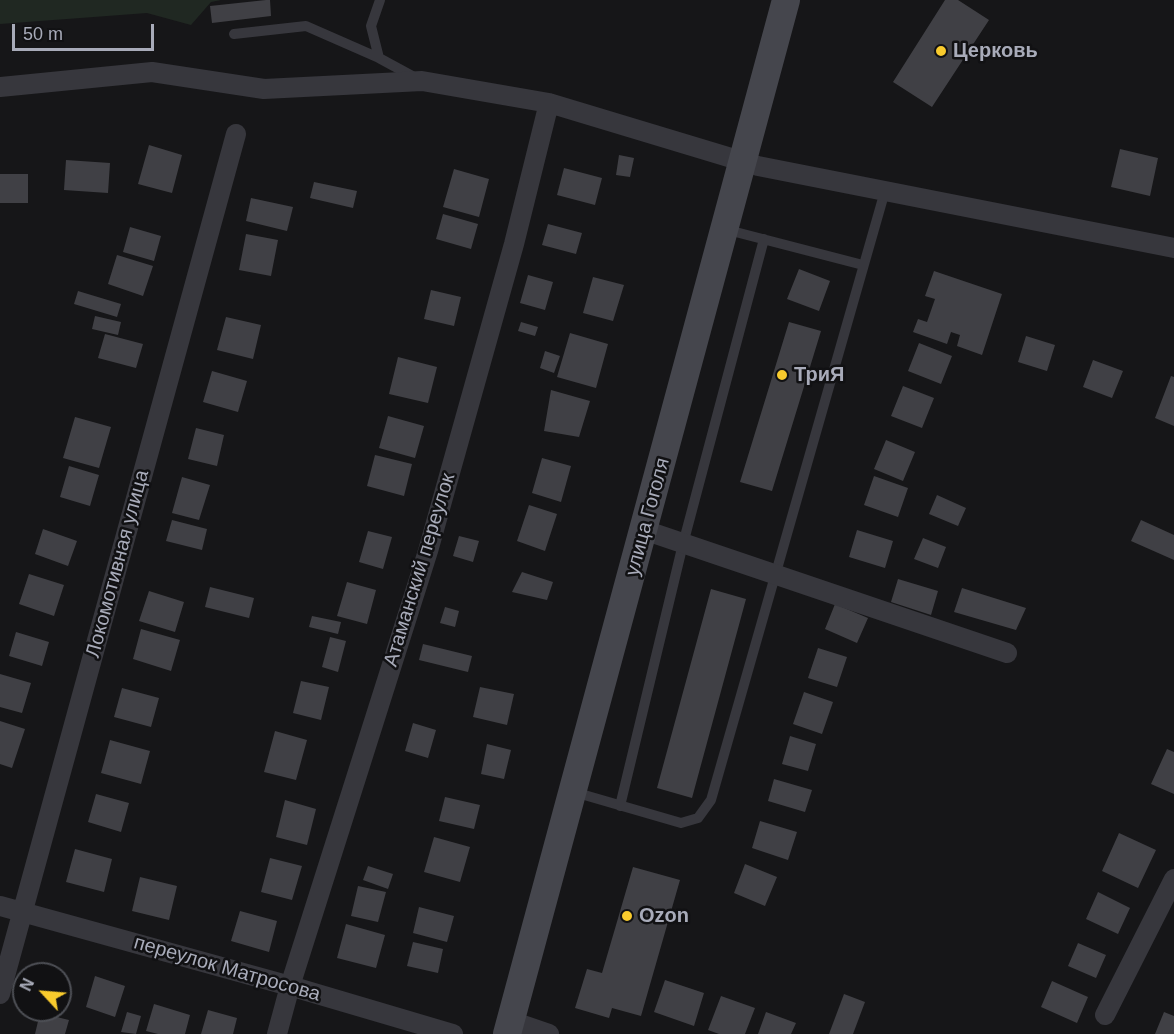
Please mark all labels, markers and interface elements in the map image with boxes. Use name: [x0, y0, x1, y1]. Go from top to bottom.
scale bar: [15, 12, 158, 50]
text: 50 m: [23, 24, 63, 44]
place label: Церковь: [953, 39, 1038, 63]
marker: Церковь: [934, 44, 948, 58]
place label: ТриЯ: [794, 363, 844, 387]
marker: ТриЯ: [775, 368, 789, 382]
street label: улица Гоголя: [621, 455, 675, 579]
street label: Локомотивная улица: [81, 468, 155, 660]
street label: Атаманский переулок: [379, 470, 461, 670]
place label: Ozon: [639, 904, 689, 928]
marker: Ozon: [620, 909, 634, 923]
street label: переулок Матросова: [131, 931, 323, 1007]
north arrow: [12, 962, 72, 1022]
text: N: [17, 976, 37, 994]

